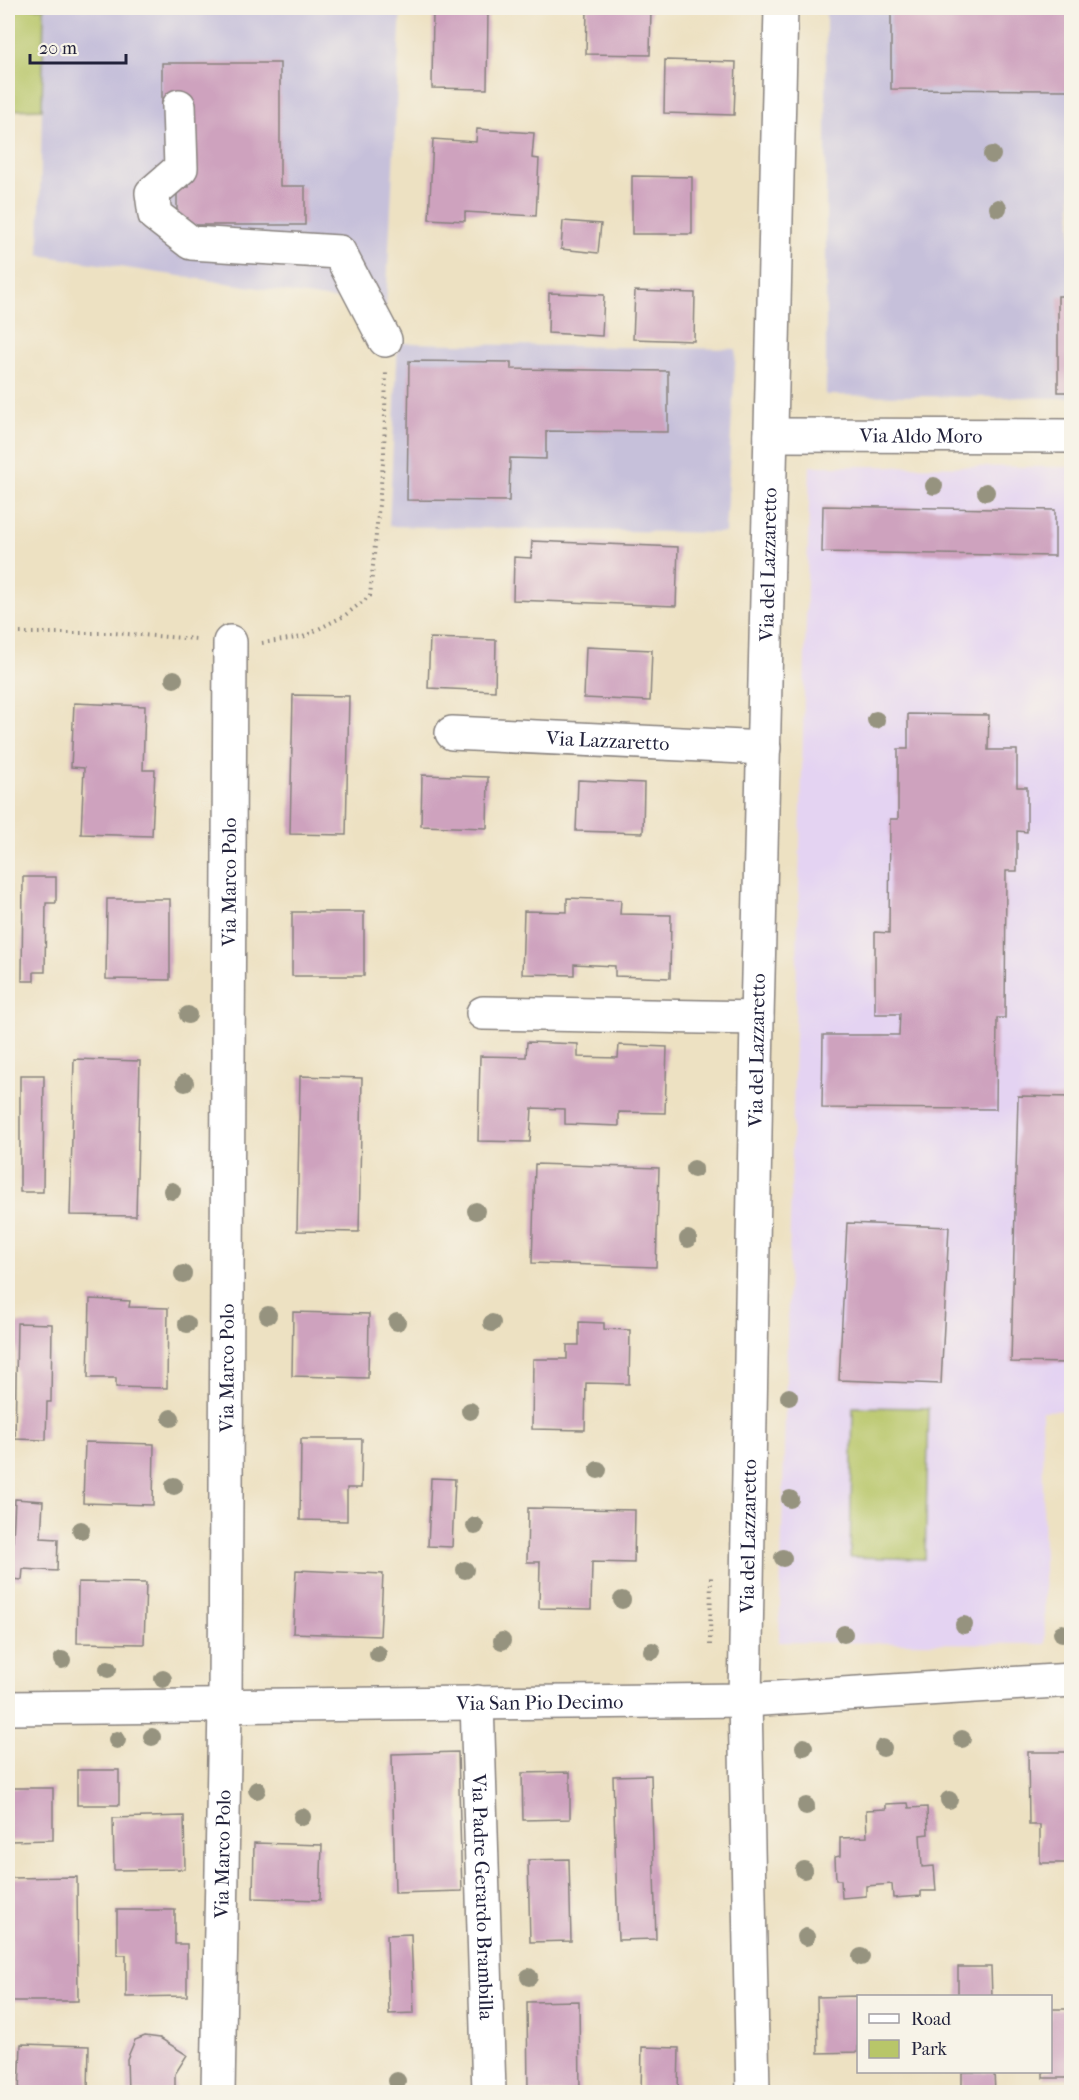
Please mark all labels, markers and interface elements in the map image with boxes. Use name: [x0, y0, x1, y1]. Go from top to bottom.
scale bar: [30, 27, 126, 65]
text: 20 m: [39, 38, 77, 59]
street label: Via Aldo Moro: [859, 424, 982, 447]
street label: Via del Lazzaretto: [754, 487, 781, 643]
street label: Via Lazzaretto: [545, 726, 670, 755]
street label: Via Marco Polo: [217, 818, 241, 948]
street label: Via del Lazzaretto: [744, 973, 770, 1128]
street label: Via Marco Polo: [215, 1304, 238, 1434]
street label: Via del Lazzaretto: [735, 1459, 761, 1614]
street label: Via San Pio Decimo: [455, 1690, 624, 1715]
street label: Via Padre Gerardo Brambilla: [468, 1772, 498, 2021]
street label: Via Marco Polo: [210, 1789, 235, 1920]
legend: [857, 1995, 1052, 2073]
text: Road: [911, 2009, 951, 2030]
text: Park: [911, 2039, 948, 2060]

